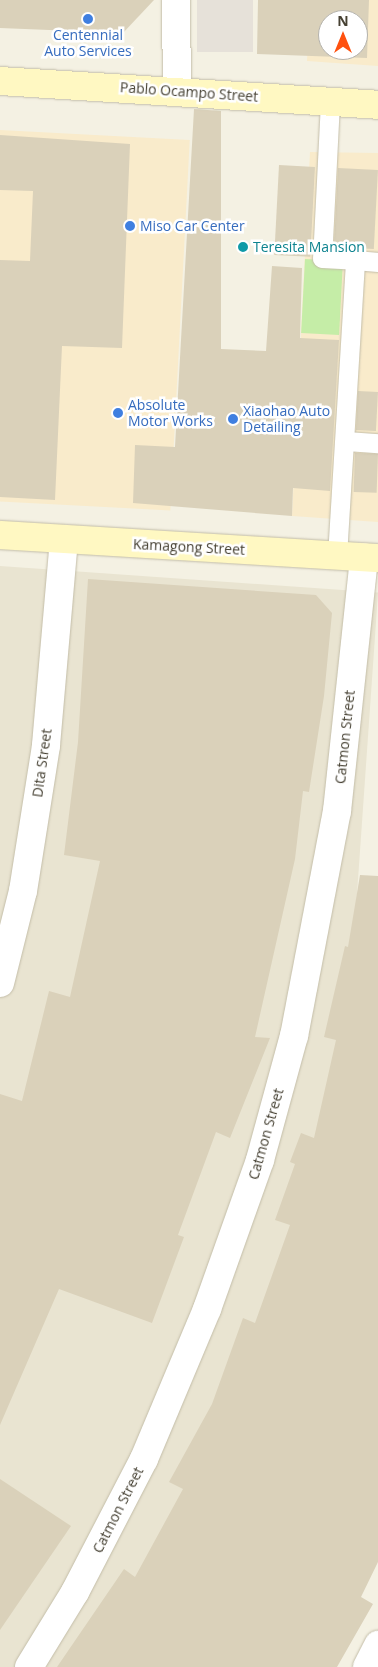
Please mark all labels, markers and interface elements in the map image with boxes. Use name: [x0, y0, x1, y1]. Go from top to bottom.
north arrow: [318, 10, 368, 60]
text: N: [337, 11, 349, 30]
marker: Centennial Auto Services: [82, 13, 94, 25]
place label: Centennial Auto Services: [44, 27, 132, 59]
street label: Pablo Ocampo Street: [119, 79, 259, 105]
place label: Miso Car Center: [140, 218, 245, 234]
marker: Miso Car Center: [124, 220, 136, 232]
place label: Teresita Mansion: [253, 239, 365, 255]
marker: Teresita Mansion: [237, 241, 249, 253]
place label: Absolute Motor Works: [128, 397, 213, 430]
place label: Xiaohao Auto Detailing: [243, 403, 330, 436]
marker: Absolute Motor Works: [112, 407, 124, 419]
marker: Xiaohao Auto Detailing: [227, 413, 239, 425]
street label: Kamagong Street: [133, 536, 245, 558]
street label: Catmon Street: [332, 689, 358, 785]
street label: Dita Street: [29, 728, 55, 798]
street label: Catmon Street: [245, 1086, 287, 1182]
street label: Catmon Street: [89, 1464, 147, 1556]

